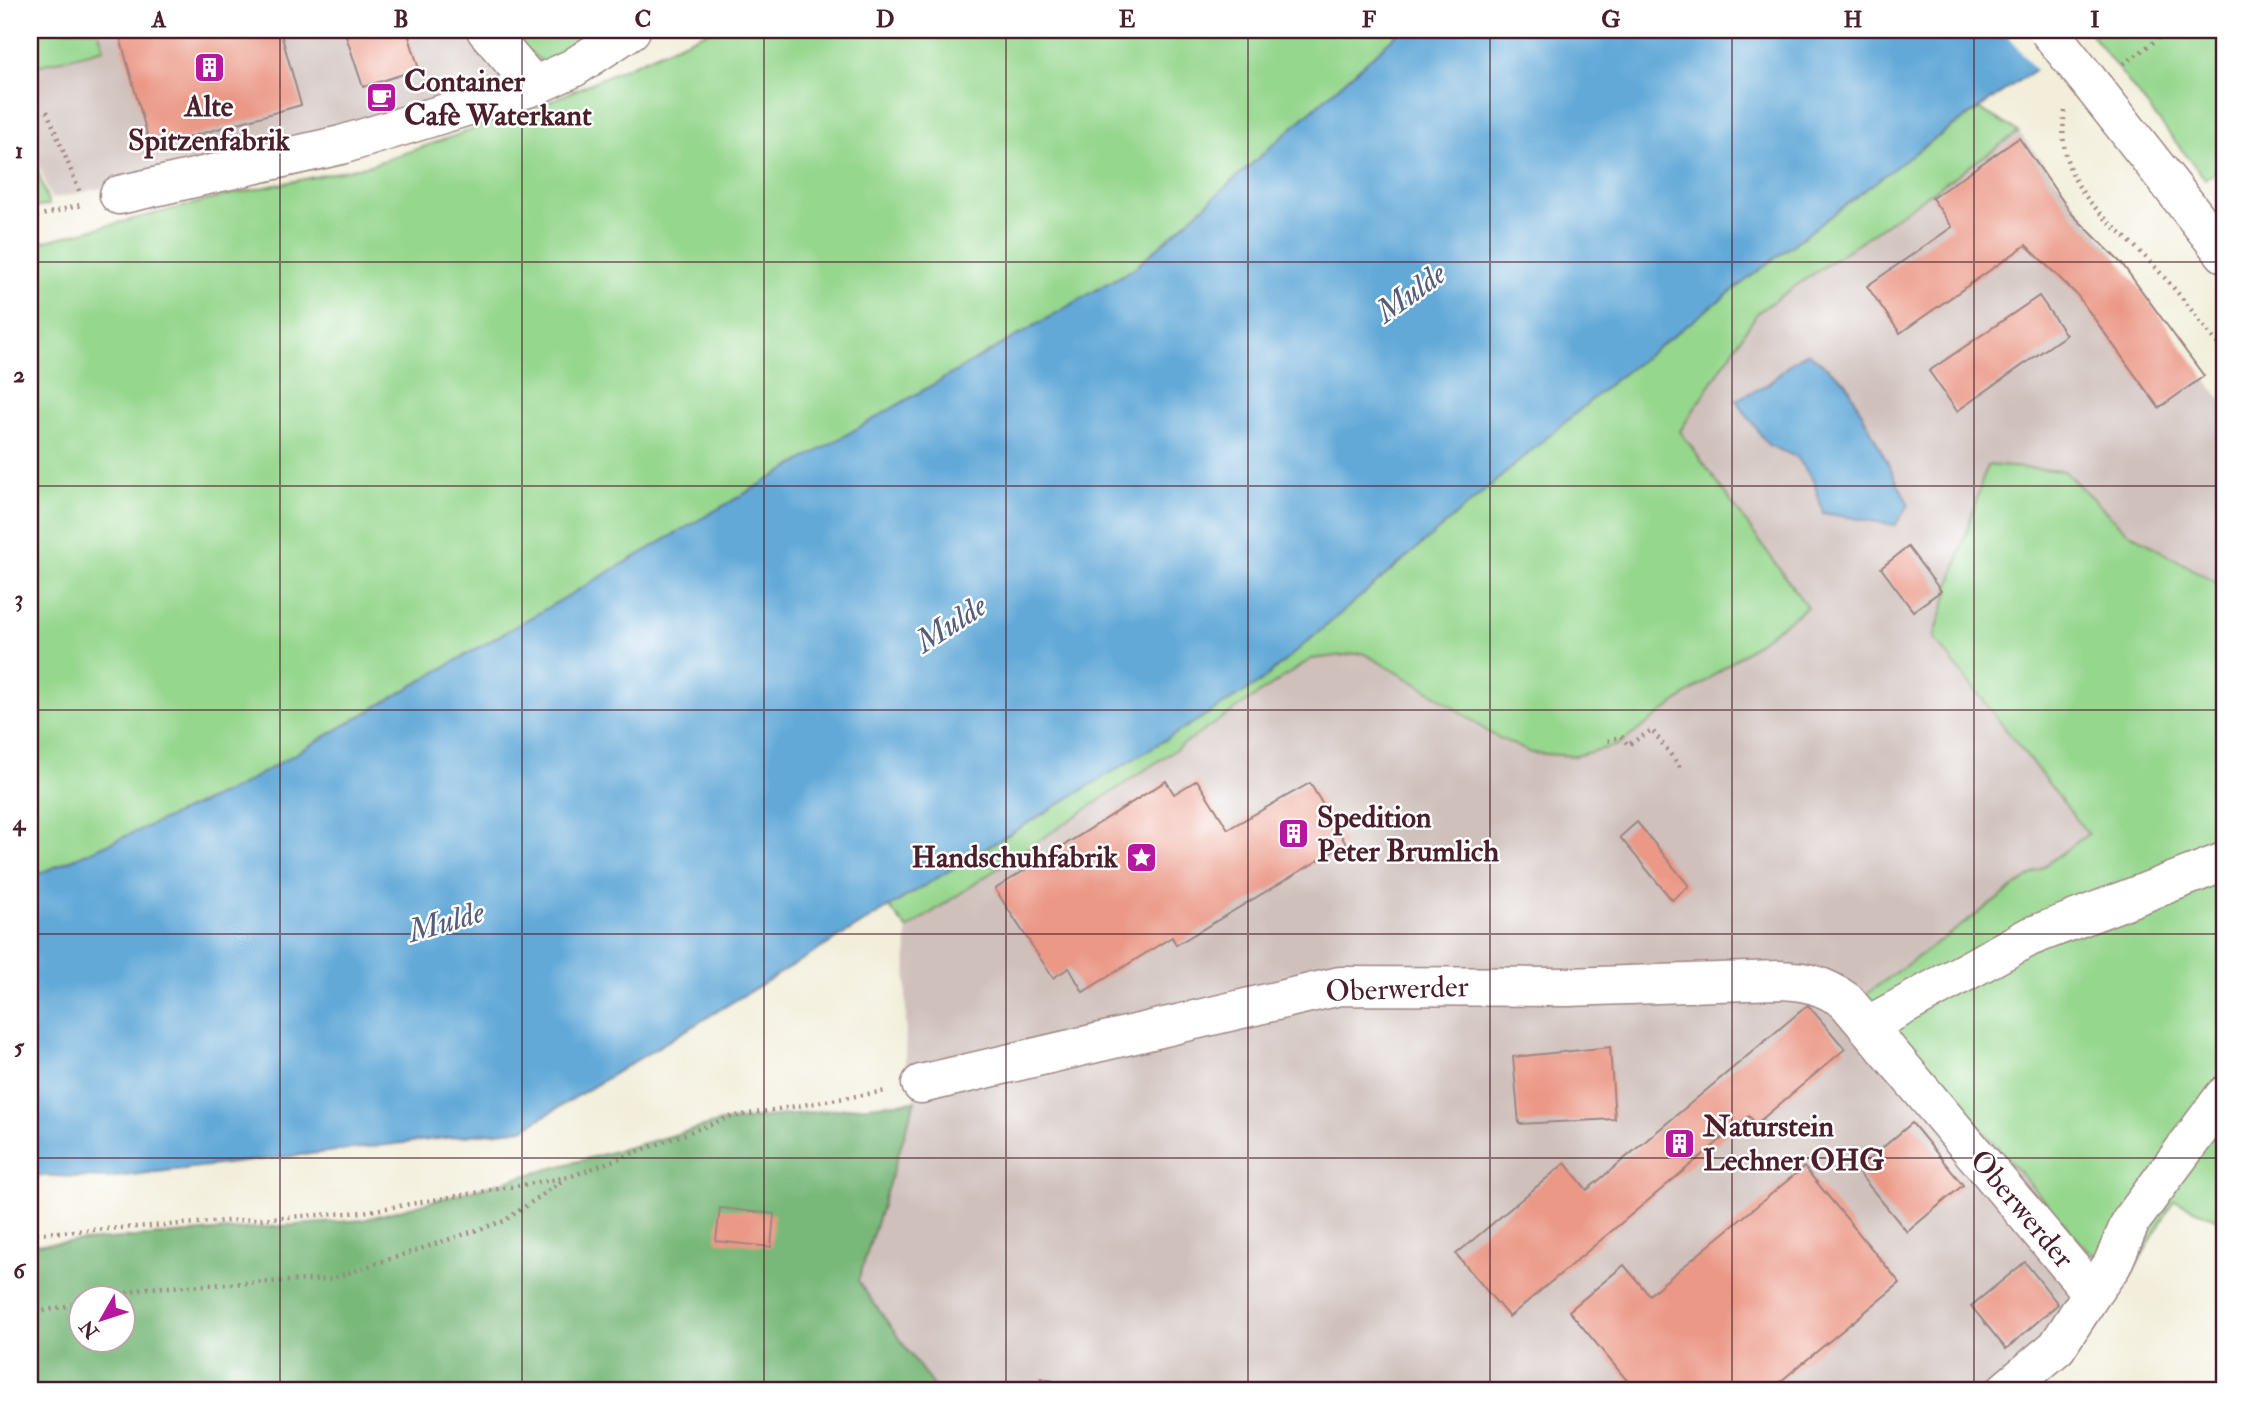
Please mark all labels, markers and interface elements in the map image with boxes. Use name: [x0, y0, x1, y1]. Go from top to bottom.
text: A: [151, 5, 167, 34]
text: B: [393, 5, 409, 34]
text: C: [635, 5, 651, 34]
text: D: [876, 5, 894, 34]
text: E: [1119, 5, 1136, 34]
text: F: [1362, 5, 1377, 34]
text: G: [1601, 5, 1621, 34]
text: H: [1844, 5, 1863, 34]
text: I: [2090, 5, 2100, 34]
building icon: Alte Spitzenfabrik: [192, 51, 226, 85]
place label: Container Cafè Waterkant: [404, 63, 592, 134]
cafe icon: Container Cafè Waterkant: [364, 81, 398, 115]
place label: Alte Spitzenfabrik: [128, 88, 291, 159]
text: 1: [15, 136, 23, 165]
water label: Mulde: [1366, 254, 1454, 333]
text: 2: [13, 360, 25, 389]
text: 3: [15, 584, 23, 613]
water label: Mulde: [906, 586, 995, 663]
place label: Spedition Peter Brumlich: [1317, 799, 1499, 870]
text: 4: [12, 808, 27, 837]
building icon: Spedition Peter Brumlich: [1277, 817, 1311, 851]
place label: Handschuhfabrik: [912, 839, 1119, 876]
place icon: Handschuhfabrik: [1124, 840, 1158, 874]
water label: Mulde: [401, 892, 489, 952]
street label: Oberwerder: [1325, 968, 1469, 1010]
text: 5: [14, 1032, 25, 1061]
place label: Naturstein Lechner OHG: [1702, 1108, 1884, 1179]
building icon: Naturstein Lechner OHG: [1663, 1126, 1697, 1160]
street label: Oberwerder: [1962, 1142, 2082, 1276]
text: 6: [13, 1256, 27, 1285]
north arrow: [66, 1284, 136, 1354]
text: N: [74, 1314, 105, 1344]

